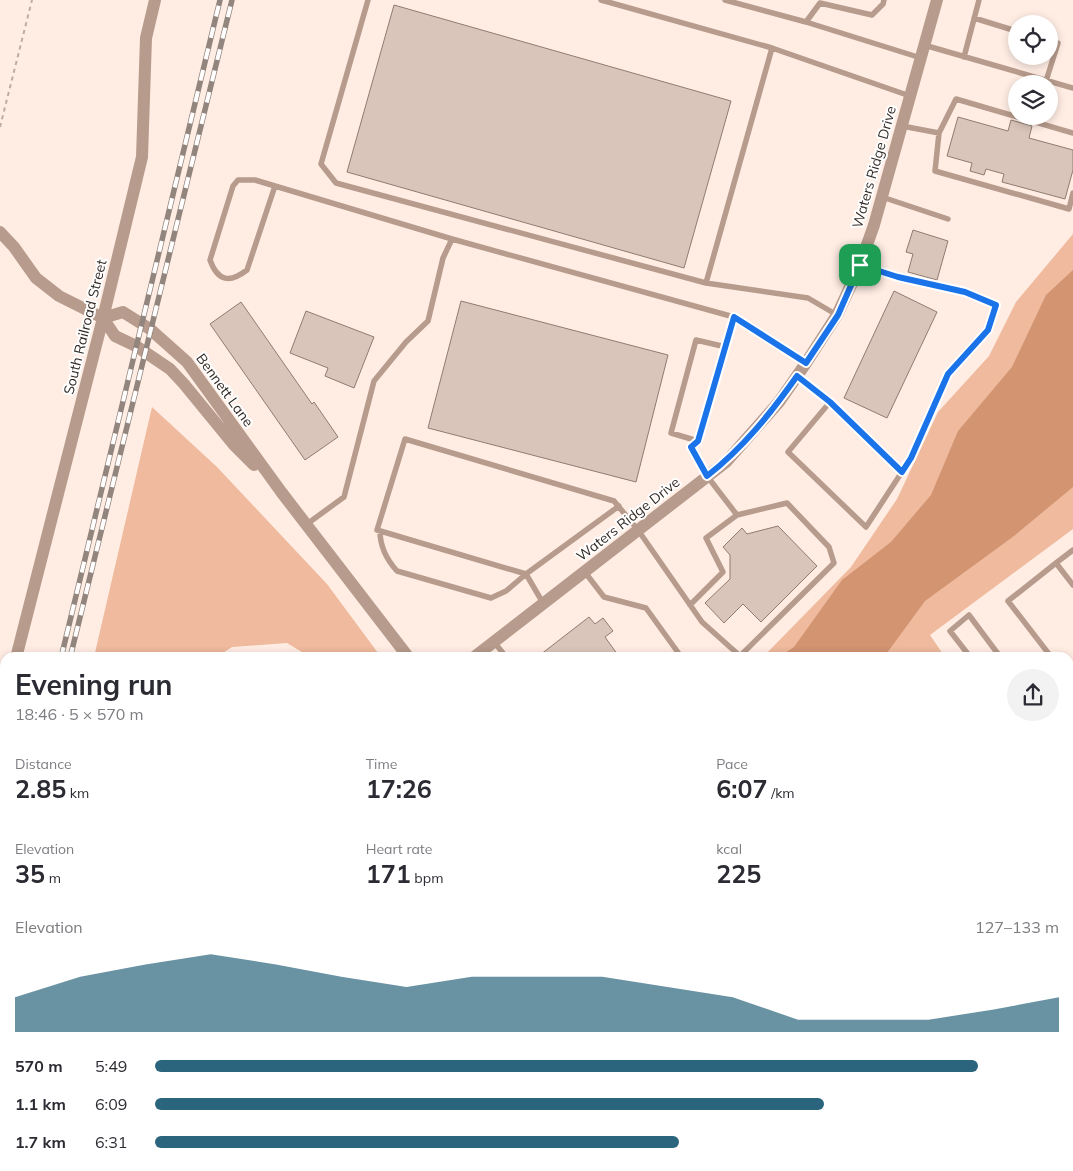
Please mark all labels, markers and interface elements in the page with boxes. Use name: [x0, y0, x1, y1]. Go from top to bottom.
map controls: [1008, 15, 1058, 125]
button: locate: [1008, 15, 1058, 65]
button: layers: [1008, 75, 1058, 125]
street label: Waters Ridge Drive: [848, 104, 900, 230]
pin: [839, 244, 881, 286]
icon: arrive: [846, 251, 874, 279]
street label: South Railroad Street: [60, 258, 111, 396]
street label: Bennett Lane: [192, 350, 258, 430]
street label: Waters Ridge Drive: [573, 473, 683, 565]
text: Evening run: [15, 667, 172, 702]
button: share: [1007, 669, 1059, 721]
text: 18:46 · 5 × 570 m: [15, 704, 144, 724]
text: Distance: [15, 755, 72, 773]
text: Time: [366, 755, 397, 773]
text: Pace: [716, 755, 748, 773]
text: 2.85: [15, 773, 66, 804]
text: 17:26: [366, 773, 432, 804]
text: 6:07: [716, 773, 768, 804]
text: km: [66, 784, 89, 802]
text: /km: [768, 784, 795, 802]
text: Elevation: [15, 840, 74, 858]
text: Heart rate: [366, 840, 432, 858]
text: kcal: [716, 840, 742, 858]
text: 35: [15, 858, 45, 889]
text: 171: [366, 858, 411, 889]
text: 225: [716, 858, 761, 889]
text: m: [45, 869, 61, 887]
text: bpm: [411, 869, 443, 887]
text: Elevation: [15, 917, 83, 937]
text: 127–133 m: [975, 917, 1059, 937]
text: 570 m: [15, 1056, 63, 1076]
text: 5:49: [95, 1056, 127, 1076]
text: 1.1 km: [15, 1094, 66, 1114]
text: 6:09: [95, 1094, 127, 1114]
text: 1.7 km: [15, 1132, 66, 1152]
text: 6:31: [95, 1132, 127, 1152]

